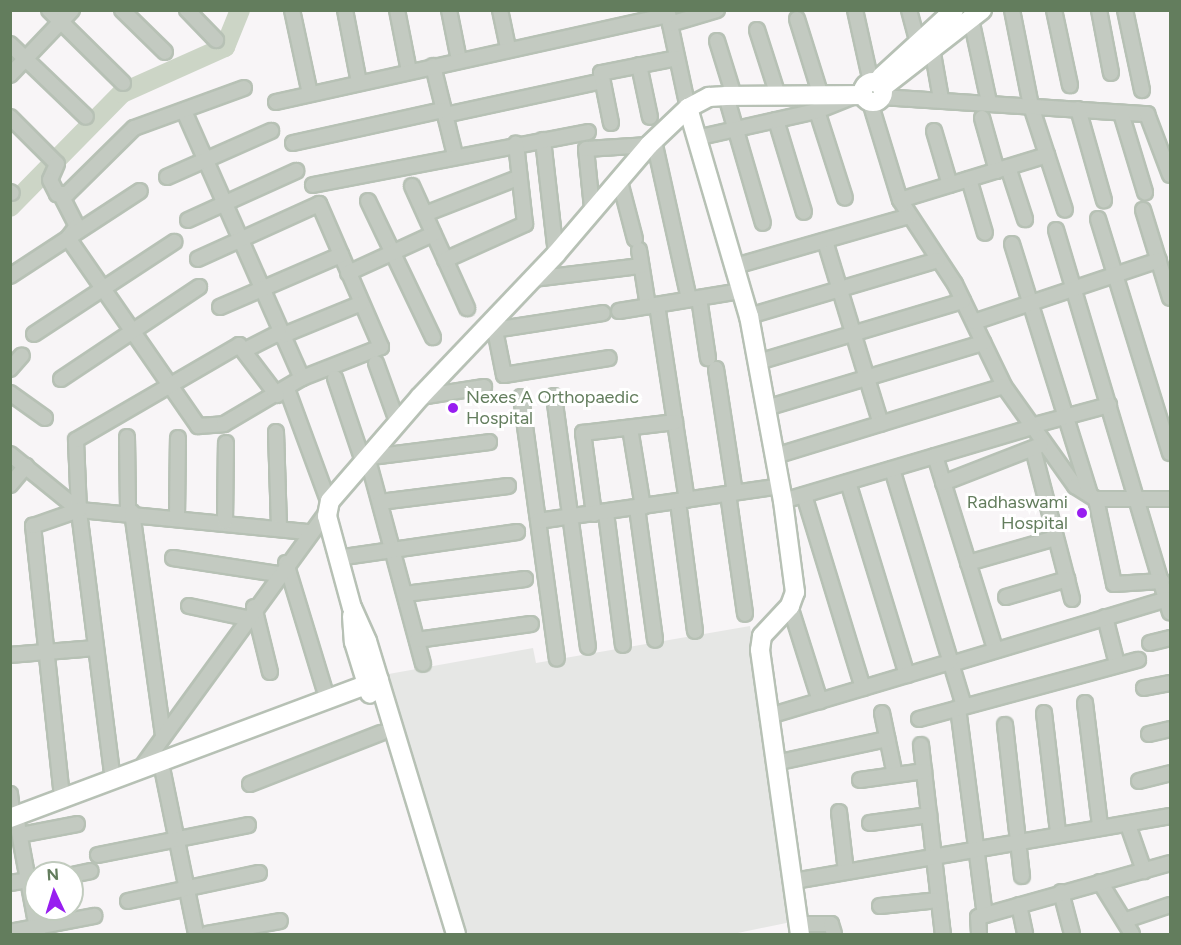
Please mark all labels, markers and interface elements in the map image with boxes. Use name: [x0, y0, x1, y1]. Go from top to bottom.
place label: Nexes A Orthopaedic Hospital: [466, 387, 639, 430]
marker: Nexes A Orthopaedic Hospital: [444, 399, 462, 417]
place label: Radhaswami Hospital: [967, 492, 1068, 534]
marker: Radhaswami Hospital: [1073, 504, 1091, 522]
north arrow: [24, 861, 84, 921]
text: N: [46, 865, 60, 884]

